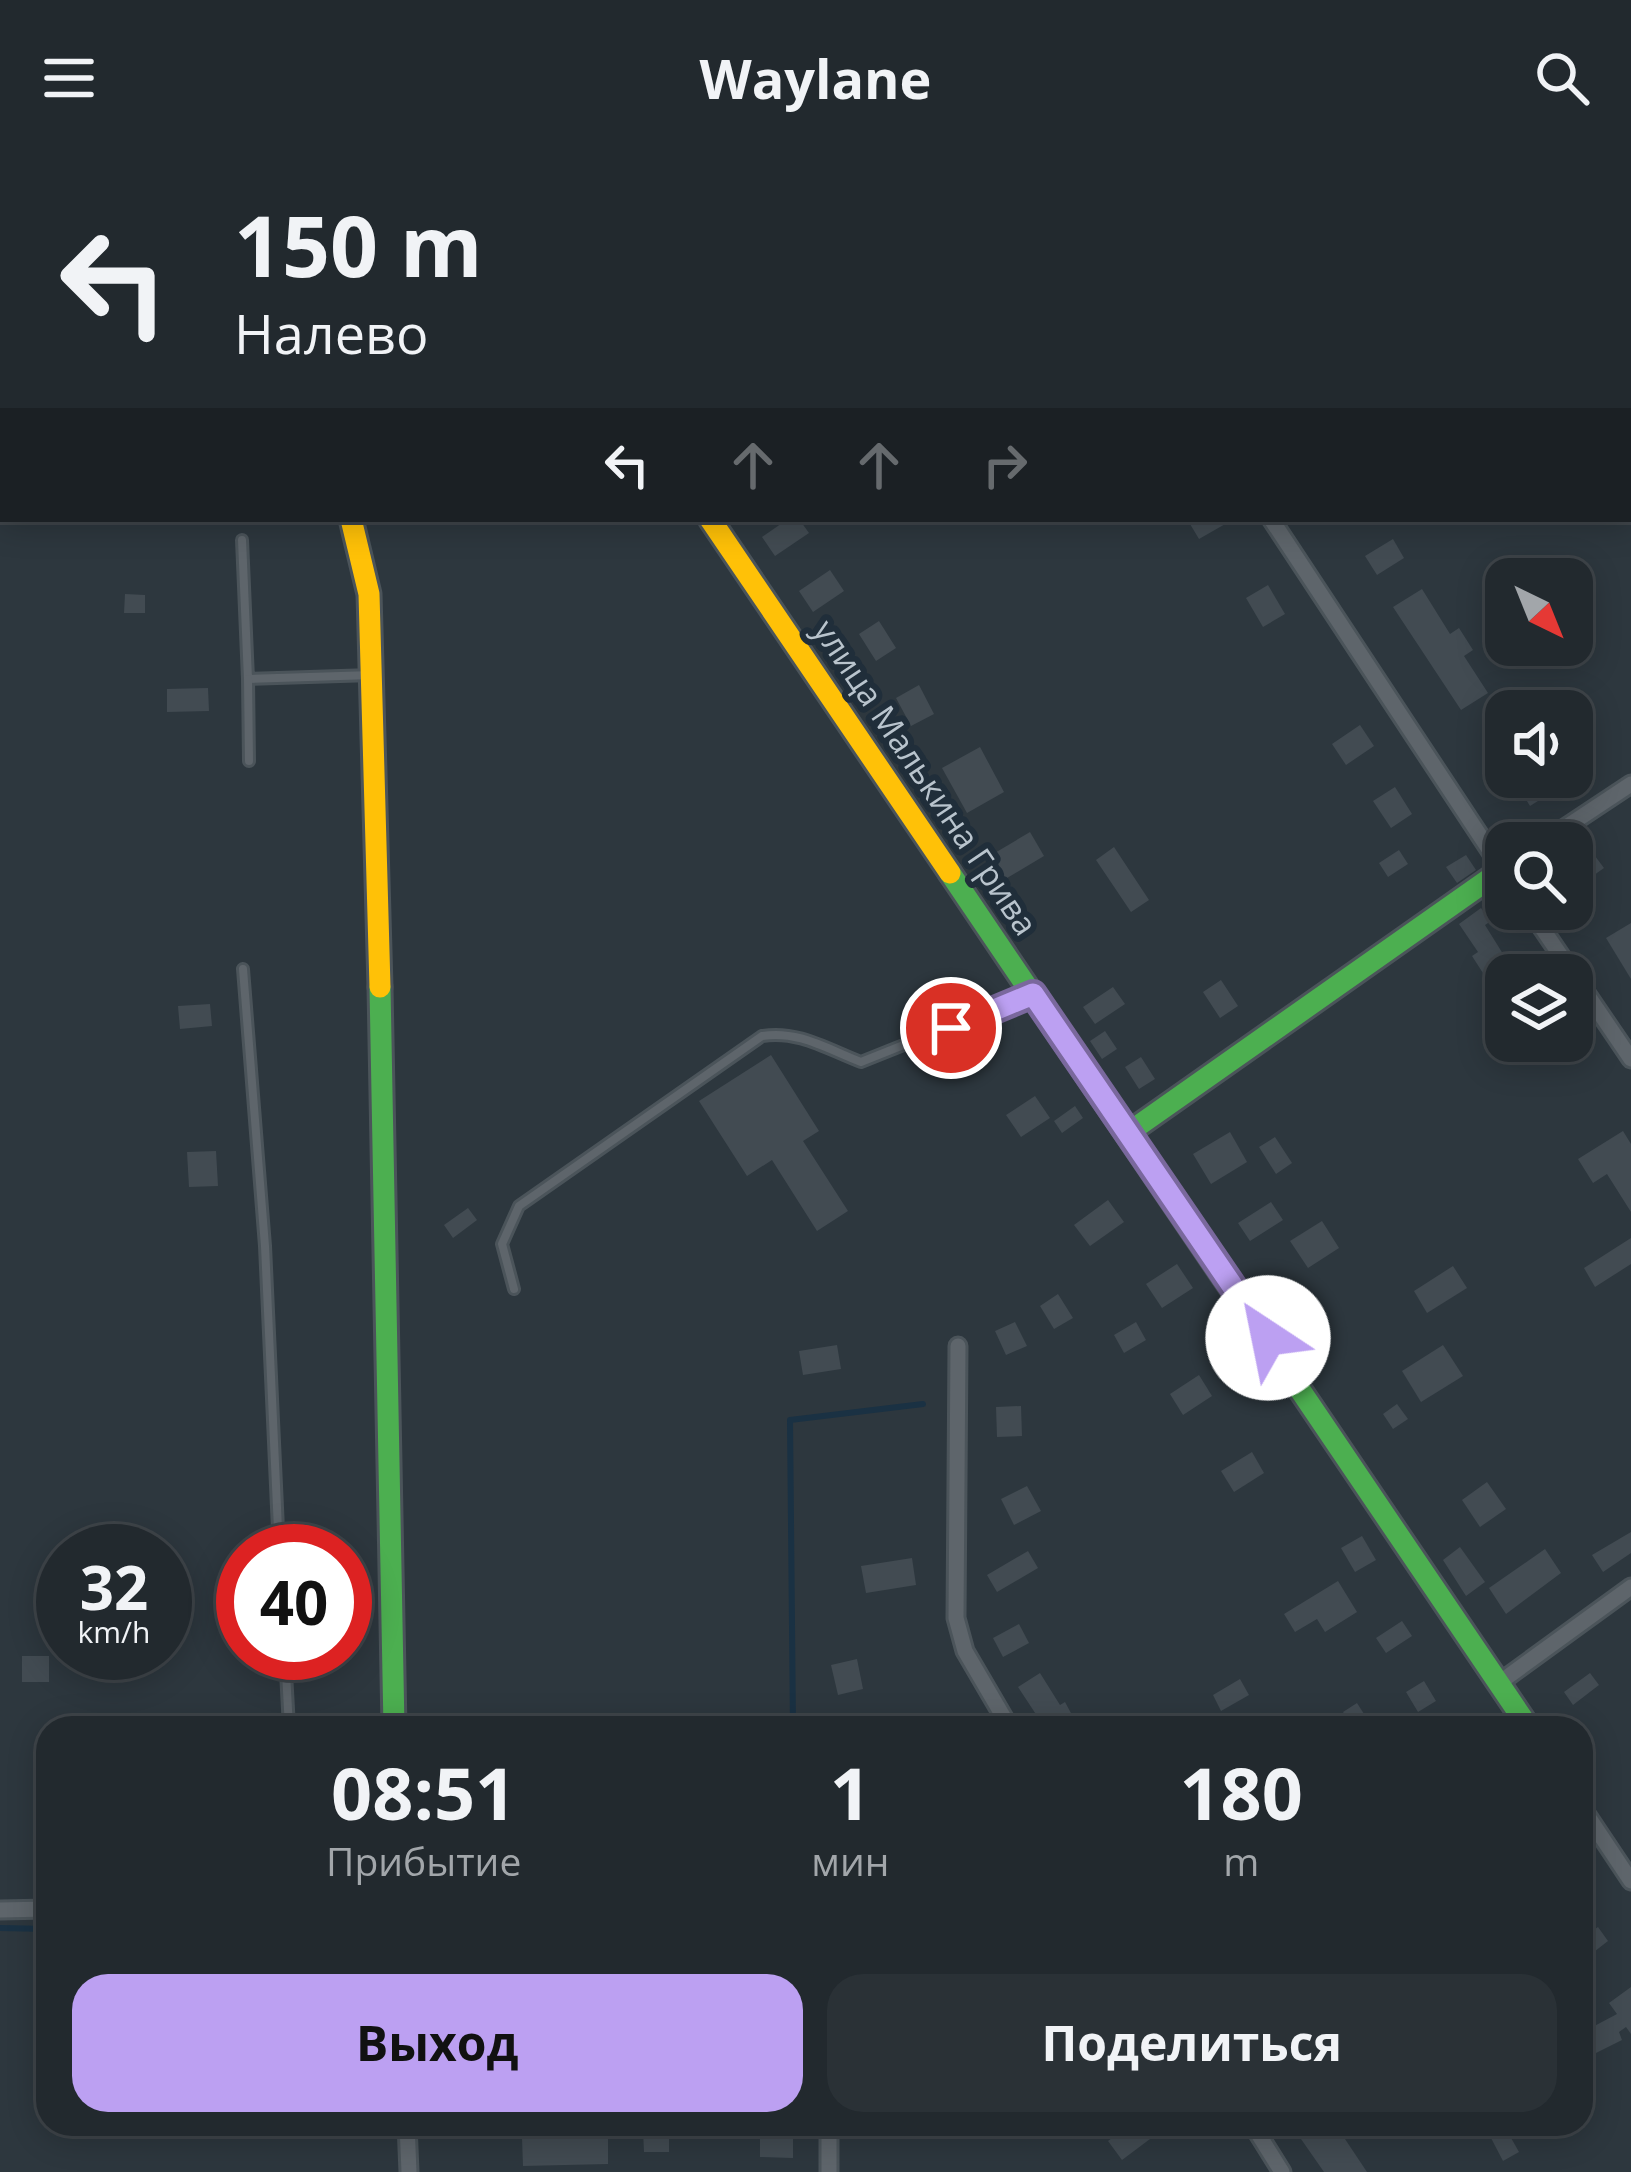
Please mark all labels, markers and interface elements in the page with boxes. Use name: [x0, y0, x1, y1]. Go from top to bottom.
text: Waylane: [699, 41, 932, 115]
icon: menu: [36, 45, 102, 111]
icon: search: [1529, 45, 1595, 111]
text: 150 m: [234, 187, 482, 302]
icon: left: [36, 204, 192, 360]
text: Налево: [234, 296, 429, 370]
icon: left: [594, 432, 660, 498]
icon: ahead: [720, 432, 786, 498]
icon: ahead: [846, 432, 912, 498]
icon: right: [972, 432, 1038, 498]
north arrow: [1485, 558, 1593, 666]
map controls: [1485, 558, 1593, 1062]
street label: улица Малькина Грива: [803, 610, 1049, 944]
button: sound: [1485, 690, 1593, 798]
button: search: [1485, 822, 1593, 930]
button: layers: [1485, 954, 1593, 1062]
pin: [900, 977, 1002, 1079]
icon: arrive: [918, 995, 984, 1061]
position arrow: [1205, 1275, 1331, 1401]
speed limit sign: 40: [216, 1524, 372, 1680]
text: 32: [80, 1546, 148, 1628]
text: km/h: [78, 1611, 150, 1652]
text: 08:51: [331, 1743, 516, 1841]
text: 1: [830, 1743, 871, 1841]
text: 180: [1179, 1743, 1303, 1841]
text: Прибытие: [326, 1834, 521, 1887]
text: мин: [811, 1834, 889, 1887]
text: m: [1223, 1834, 1259, 1887]
button: Выход: [72, 1974, 803, 2112]
button: Поделиться: [827, 1974, 1557, 2112]

